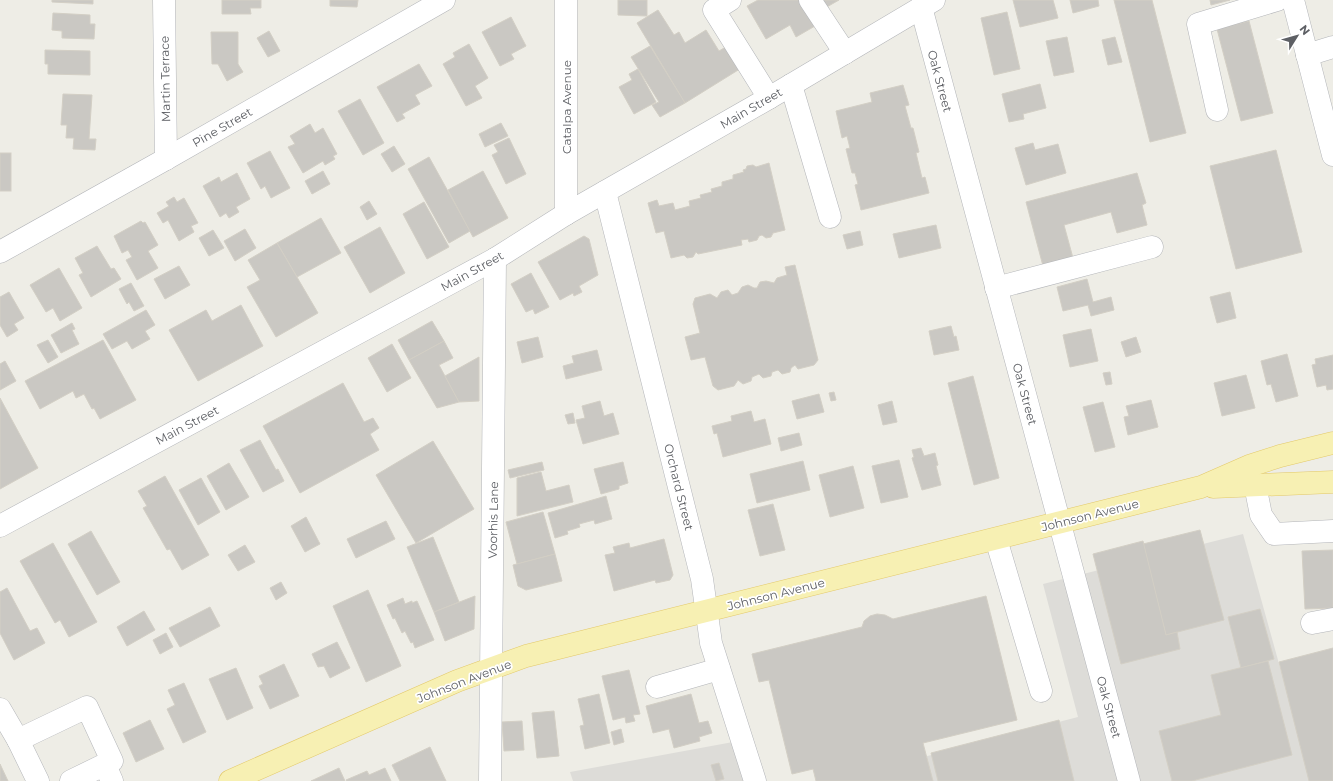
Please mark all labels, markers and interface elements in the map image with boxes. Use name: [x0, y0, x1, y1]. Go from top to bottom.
north arrow: [1277, 16, 1317, 56]
text: N: [1297, 22, 1313, 38]
street label: Martin Terrace: [157, 36, 173, 122]
street label: Oak Street: [925, 48, 956, 114]
street label: Catalpa Avenue: [559, 60, 574, 154]
street label: Main Street: [717, 84, 785, 132]
street label: Pine Street: [189, 104, 255, 150]
street label: Main Street: [438, 248, 506, 294]
street label: Oak Street: [1010, 361, 1041, 427]
street label: Main Street: [153, 402, 221, 448]
street label: Orchard Street: [661, 442, 697, 532]
street label: Voorhis Lane: [485, 481, 501, 559]
street label: Johnson Avenue: [1039, 496, 1140, 535]
street label: Johnson Avenue: [725, 575, 826, 614]
street label: Johnson Avenue: [414, 656, 513, 706]
street label: Oak Street: [1094, 674, 1125, 740]

